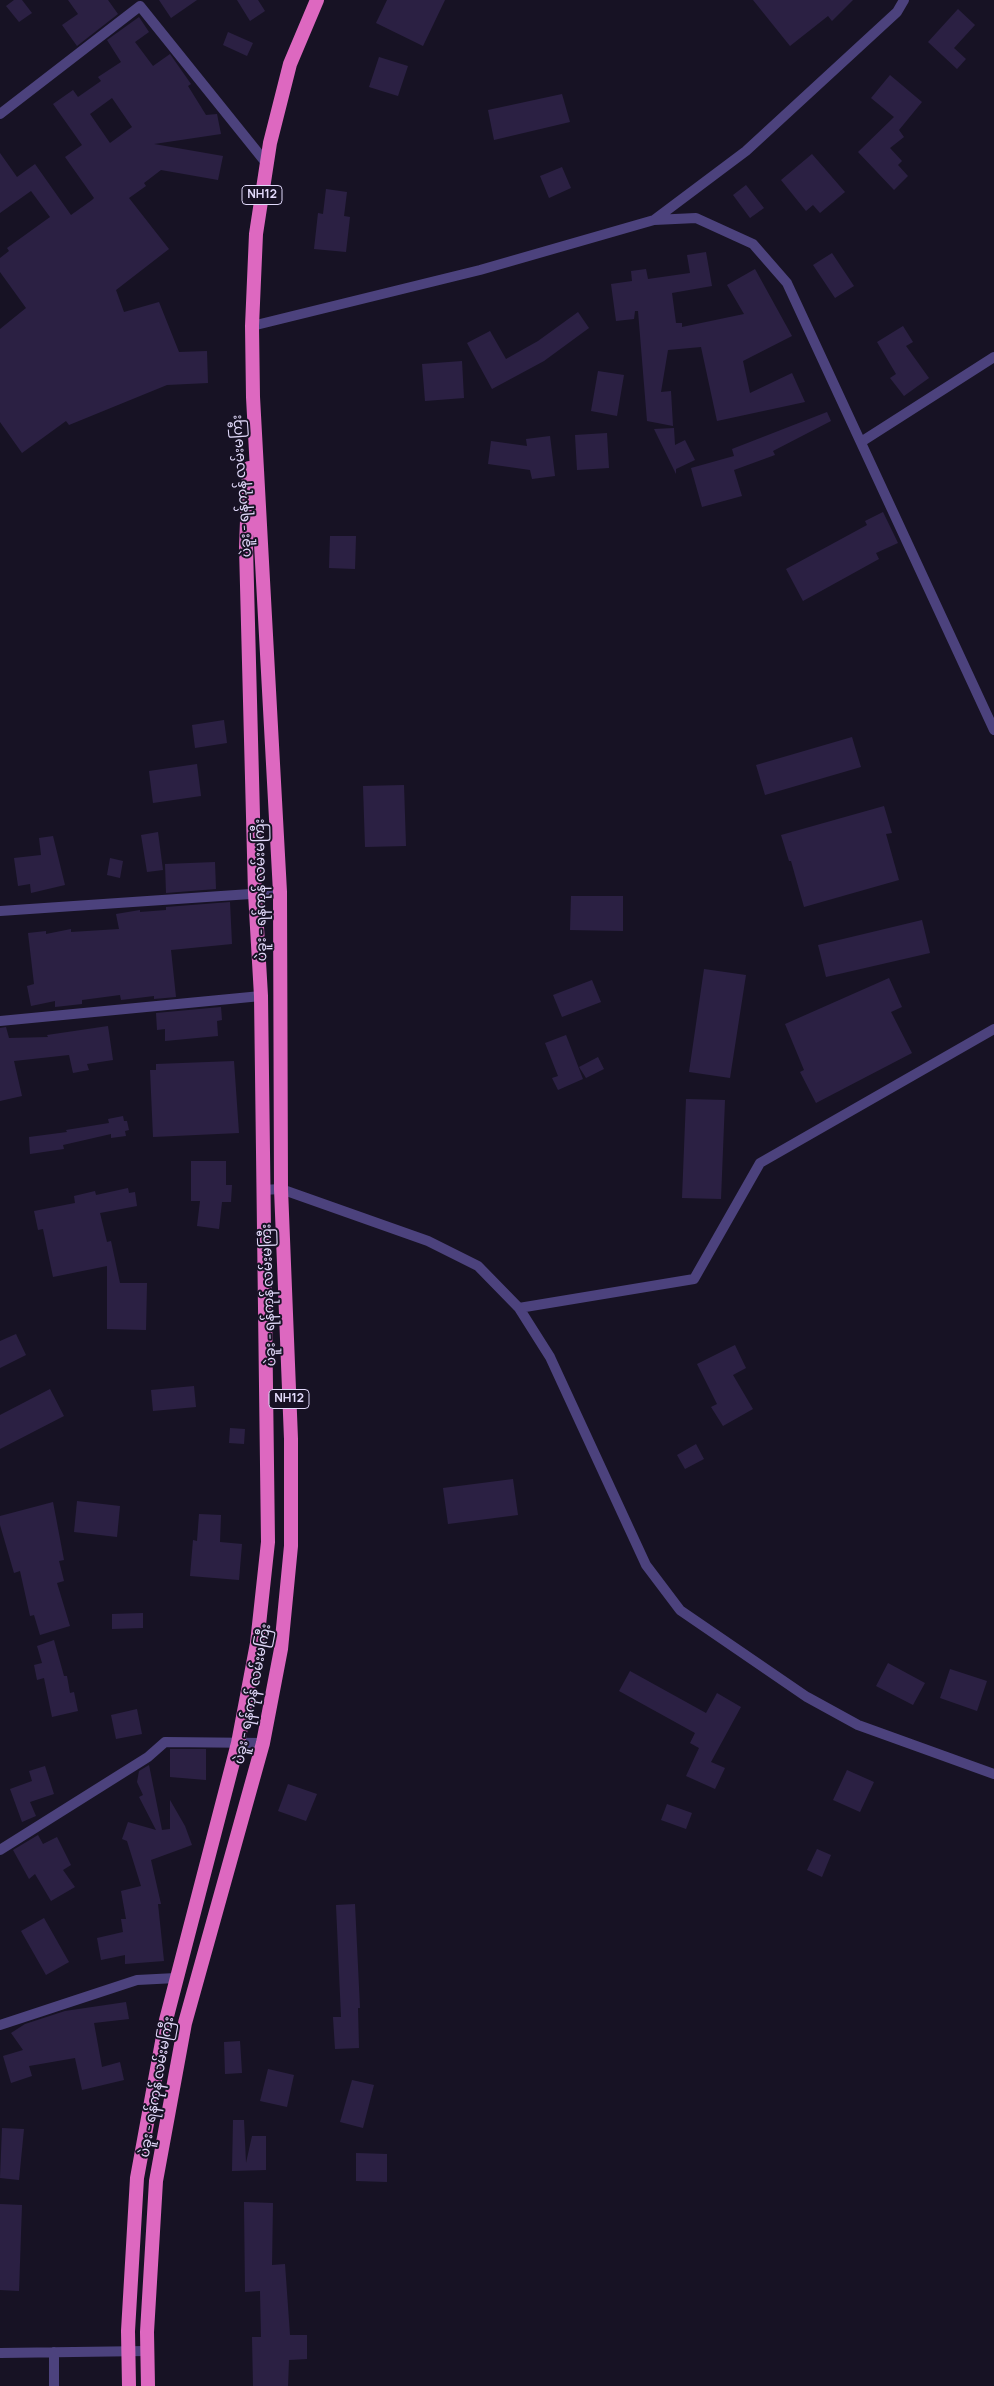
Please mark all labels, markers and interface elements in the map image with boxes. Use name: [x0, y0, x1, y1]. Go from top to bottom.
road number: NH12: [242, 186, 282, 204]
street label: ပဲခူး - ရန်ကုန် လမ်းမကြီး: [229, 414, 255, 558]
street label: ပဲခူး - ရန်ကုန် လမ်းမကြီး: [251, 819, 271, 961]
street label: ပဲခူး - ရန်ကုန် လမ်းမကြီး: [258, 1223, 280, 1367]
road number: NH12: [269, 1390, 309, 1408]
street label: ပဲခူး - ရန်ကုန် လမ်းမကြီး: [231, 1622, 275, 1766]
street label: ပဲခူး - ရန်ကုန် လမ်းမကြီး: [136, 2015, 178, 2159]

